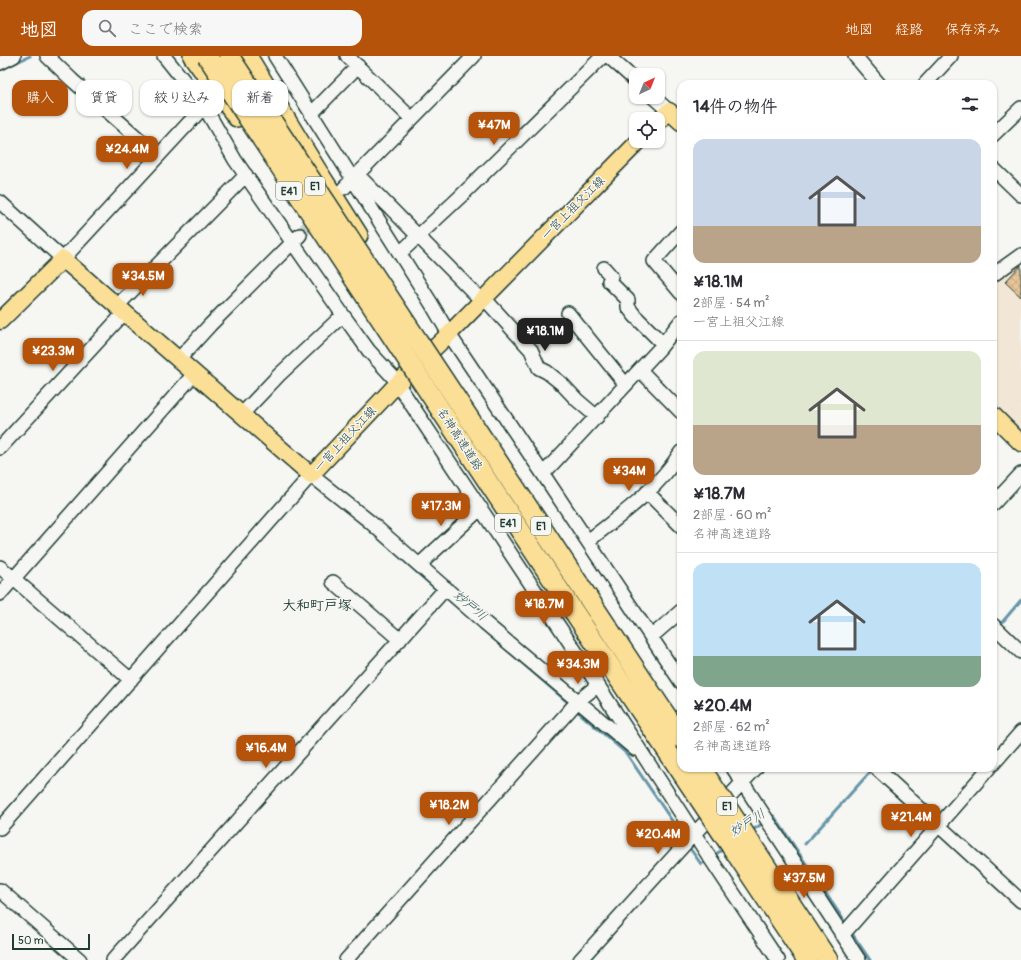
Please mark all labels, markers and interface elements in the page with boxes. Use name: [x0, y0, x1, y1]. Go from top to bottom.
search box: [82, 10, 362, 46]
icon: search: [96, 17, 118, 39]
text: 地図: [20, 18, 58, 42]
text: ここで検索: [128, 20, 203, 39]
text: 地図: [845, 21, 873, 38]
text: 経路: [895, 21, 923, 38]
text: 保存済み: [945, 21, 1001, 38]
north arrow: [629, 68, 665, 104]
map controls: [629, 68, 665, 148]
chip: 購入: [12, 80, 68, 116]
chip: 賃貸: [76, 80, 132, 116]
chip: 絞り込み: [140, 80, 224, 116]
chip: 新着: [232, 80, 288, 116]
icon: filters: [959, 93, 981, 115]
text: 14件の物件: [693, 96, 778, 117]
pin: ¥47M: [470, 112, 518, 146]
button: locate: [629, 112, 665, 148]
text: ¥47M: [478, 117, 510, 133]
pin: ¥24.4M: [94, 136, 160, 170]
text: ¥24.4M: [105, 141, 149, 157]
icon: home: [801, 165, 873, 237]
street label: 一宮上祖父江線: [538, 173, 608, 243]
road number: E1: [305, 177, 325, 195]
road number: E41: [276, 182, 302, 200]
pin: ¥34.5M: [110, 263, 176, 297]
text: ¥34.5M: [121, 268, 165, 284]
text: ¥18.1M: [693, 271, 743, 292]
text: 2部屋 · 54 m²: [693, 295, 770, 311]
text: 一宮上祖父江線: [693, 314, 784, 330]
pin: ¥18.1M: [512, 318, 578, 352]
text: ¥18.1M: [526, 323, 564, 339]
pin: ¥23.3M: [20, 338, 86, 372]
text: ¥23.3M: [32, 343, 74, 359]
icon: home: [801, 377, 873, 449]
street label: 一宮上祖父江線: [311, 404, 380, 475]
street label: 名神高速道路: [434, 405, 485, 474]
pin: ¥34M: [605, 458, 653, 492]
text: ¥34M: [612, 463, 646, 479]
text: ¥18.7M: [693, 483, 745, 504]
pin: ¥17.3M: [408, 493, 474, 527]
text: ¥17.3M: [421, 498, 461, 514]
text: 2部屋 · 60 m²: [693, 507, 771, 523]
road number: E41: [495, 514, 521, 532]
road number: E1: [531, 517, 551, 535]
text: 名神高速道路: [693, 526, 771, 542]
water label: 妙戸川: [450, 587, 490, 625]
icon: home: [801, 589, 873, 661]
pin: ¥18.7M: [511, 591, 577, 625]
text: ¥18.7M: [524, 596, 564, 612]
district label: 大和町戸塚: [282, 597, 352, 614]
pin: ¥34.3M: [545, 651, 611, 685]
text: ¥34.3M: [556, 656, 600, 672]
text: ¥20.4M: [693, 695, 752, 716]
text: 2部屋 · 62 m²: [693, 719, 770, 735]
pin: ¥16.4M: [233, 735, 299, 769]
text: 名神高速道路: [693, 738, 771, 754]
text: ¥16.4M: [245, 740, 287, 756]
pin: ¥18.2M: [416, 792, 482, 826]
text: ¥18.2M: [429, 797, 469, 813]
road number: E1: [717, 797, 737, 815]
pin: ¥21.4M: [878, 804, 944, 838]
water label: 妙戸川: [727, 806, 768, 840]
text: ¥21.4M: [890, 809, 932, 825]
pin: ¥20.4M: [625, 821, 691, 855]
text: ¥20.4M: [636, 826, 680, 842]
pin: ¥37.5M: [771, 865, 837, 899]
text: ¥37.5M: [783, 870, 825, 886]
scale bar: [12, 932, 90, 951]
text: 50 m: [18, 934, 44, 947]

